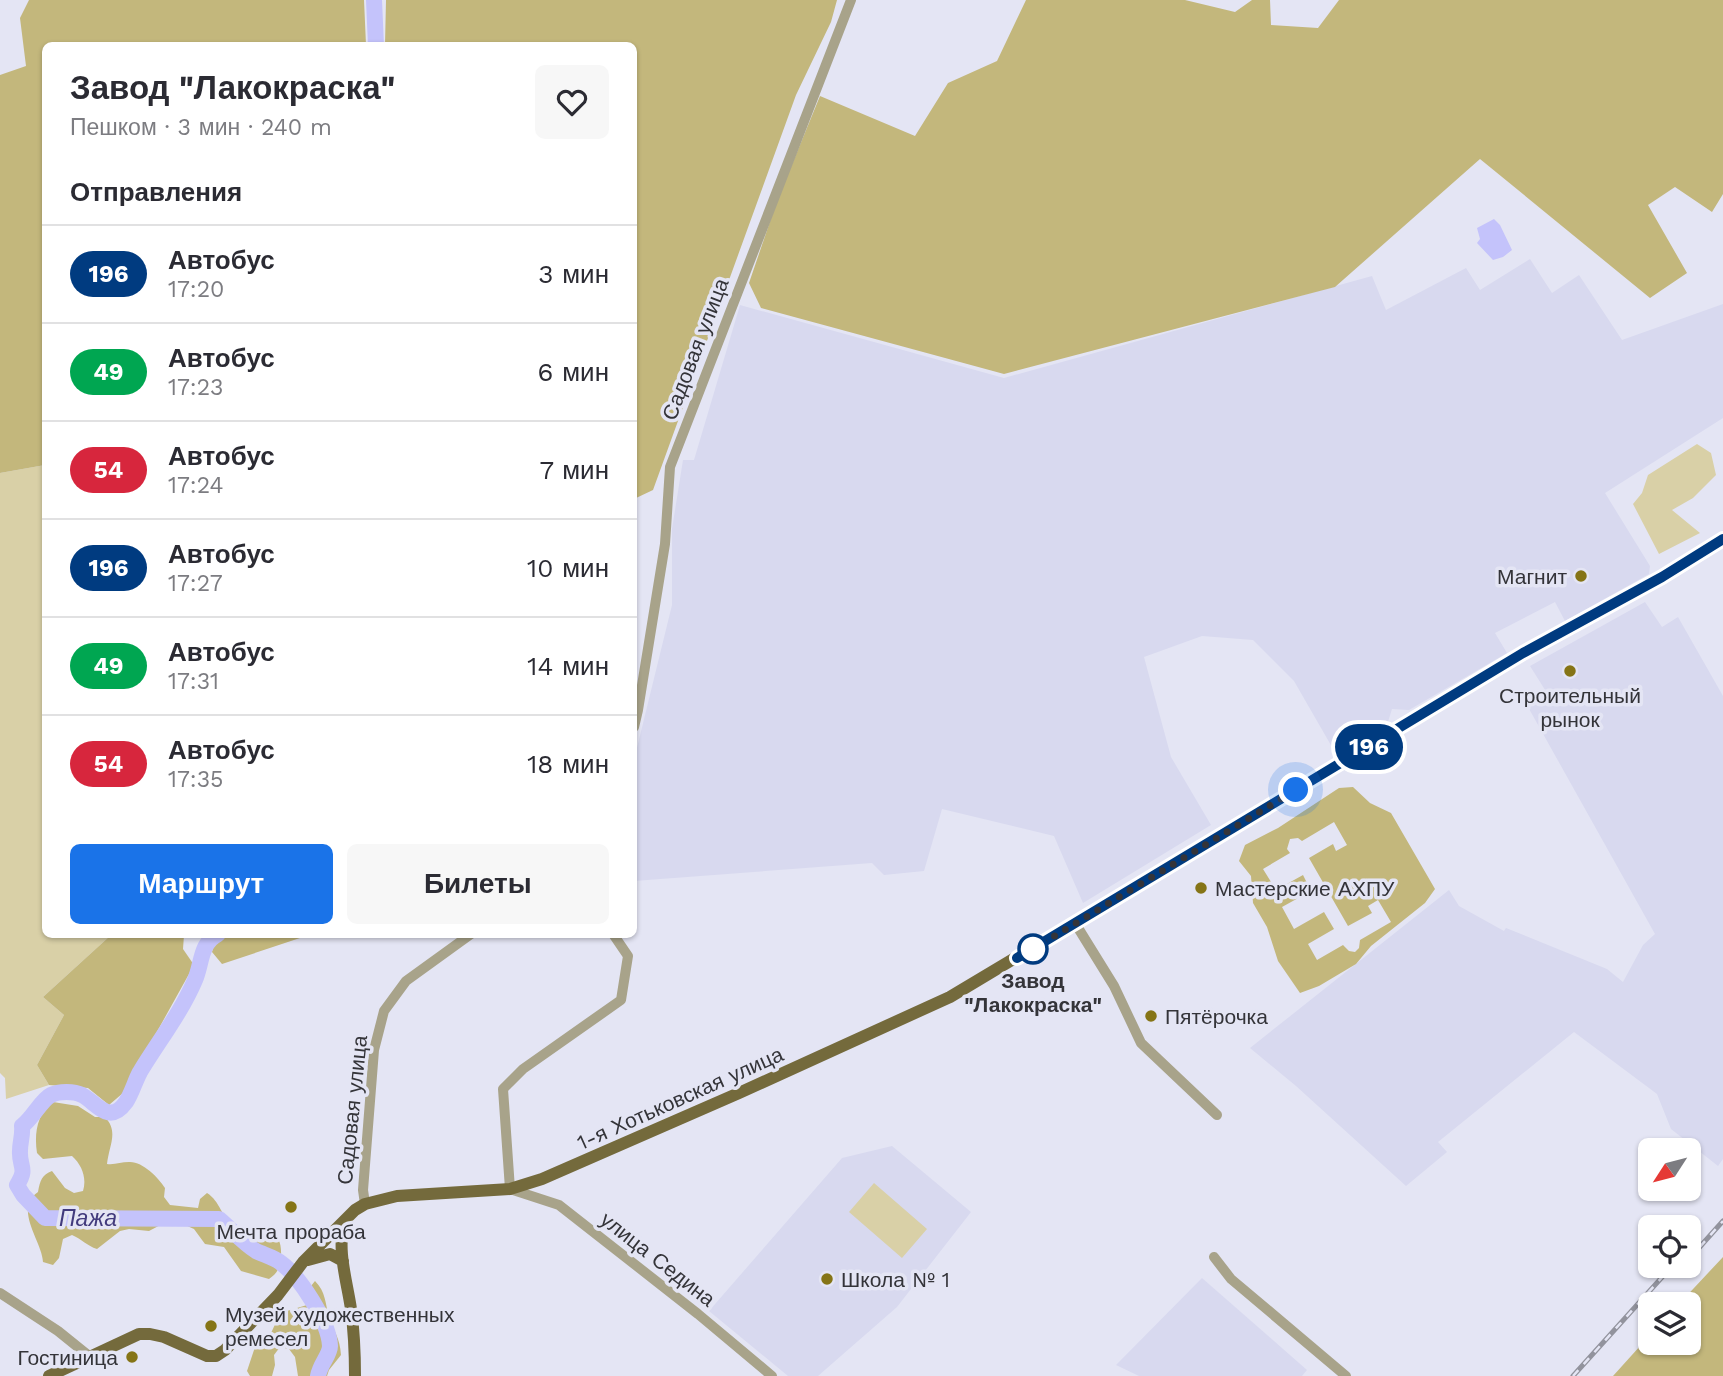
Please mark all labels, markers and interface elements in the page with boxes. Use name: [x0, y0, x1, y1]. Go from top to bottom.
button: heart: [535, 65, 609, 139]
text: Завод "Лакокраска": [70, 68, 395, 107]
text: Пешком · 3 мин · 240 m: [70, 114, 332, 141]
text: Отправления: [70, 177, 242, 207]
text: Автобус: [168, 245, 275, 275]
text: 3 мин: [538, 259, 609, 289]
text: 196: [89, 260, 128, 288]
street label: Садовая улица: [656, 274, 734, 423]
text: 17:20: [168, 276, 224, 303]
text: Автобус: [168, 343, 275, 373]
text: 6 мин: [538, 357, 609, 387]
text: 49: [93, 358, 124, 386]
text: 17:23: [168, 374, 224, 401]
text: Автобус: [168, 441, 275, 471]
text: 7 мин: [540, 455, 609, 485]
text: 54: [94, 456, 123, 484]
text: 17:24: [168, 472, 223, 499]
text: Автобус: [168, 539, 275, 569]
text: 10 мин: [527, 553, 609, 583]
text: 196: [89, 554, 128, 582]
place label: Магнит: [1497, 564, 1567, 589]
marker: Магнит: [1573, 568, 1589, 584]
text: 17:27: [168, 570, 223, 597]
text: Автобус: [168, 637, 275, 667]
text: 14 мин: [527, 651, 609, 681]
text: 49: [93, 652, 124, 680]
marker: Строительный рынок: [1562, 663, 1578, 679]
text: 17:31: [168, 668, 219, 695]
place label: Строительный рынок: [1499, 683, 1641, 732]
line badge: 196: [1329, 724, 1409, 770]
text: 196: [1349, 733, 1389, 761]
text: Автобус: [168, 735, 275, 765]
text: 18 мин: [527, 749, 609, 779]
text: 54: [94, 750, 123, 778]
text: 17:35: [168, 766, 223, 793]
your location: [1278, 772, 1313, 807]
button: Маршрут: [70, 844, 333, 924]
button: Билеты: [347, 844, 609, 924]
place label: Мастерские АХПУ: [1215, 876, 1395, 901]
marker: Мастерские АХПУ: [1193, 880, 1209, 896]
marker: Завод "Лакокраска": [1018, 934, 1048, 964]
place label: Завод "Лакокраска": [964, 968, 1102, 1017]
place label: Пятёрочка: [1165, 1004, 1268, 1029]
marker: Пятёрочка: [1143, 1008, 1159, 1024]
street label: Садовая улица: [332, 1034, 372, 1186]
street label: 1-я Хотьковская улица: [573, 1041, 787, 1155]
north arrow: [1638, 1138, 1701, 1200]
map controls: [1638, 1138, 1701, 1355]
marker: Мечта прораба: [283, 1199, 299, 1215]
water label: Пажа: [59, 1205, 117, 1232]
street label: улица Седина: [596, 1207, 721, 1312]
button: locate: [1638, 1215, 1701, 1278]
place label: Мечта прораба: [216, 1219, 366, 1244]
place label: Школа № 1: [841, 1267, 950, 1292]
marker: Школа № 1: [819, 1271, 835, 1287]
button: layers: [1638, 1292, 1701, 1355]
place label: Музей художественных ремесел: [225, 1302, 455, 1351]
marker: Музей художественных ремесел: [203, 1318, 219, 1334]
place label: Гостиница: [17, 1345, 118, 1370]
marker: Гостиница: [124, 1349, 140, 1365]

